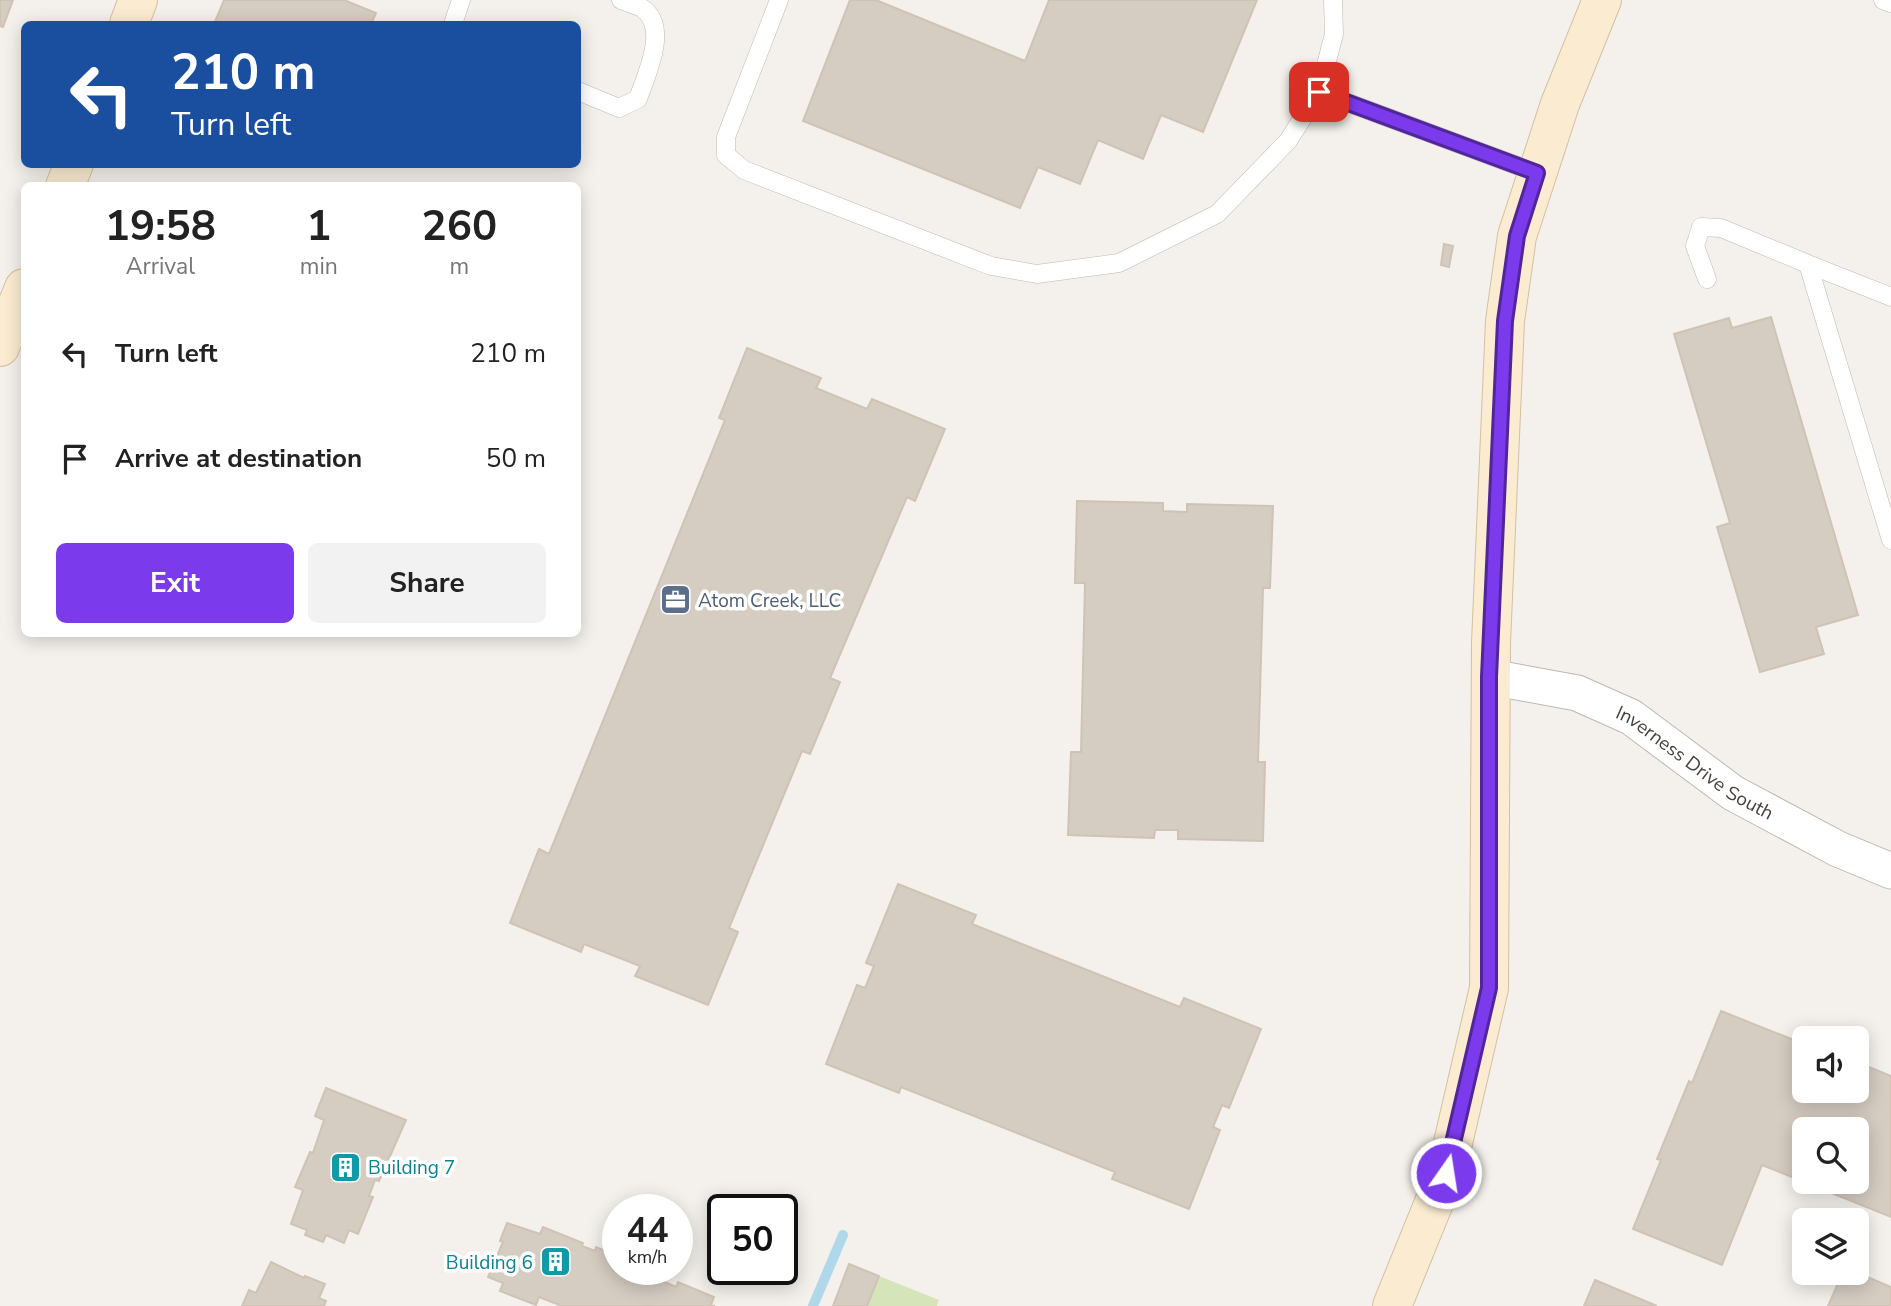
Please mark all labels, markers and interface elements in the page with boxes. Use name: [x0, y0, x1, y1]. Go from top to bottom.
text: 210 m: [171, 39, 315, 106]
icon: left: [56, 49, 147, 140]
pin: [1289, 62, 1349, 122]
icon: arrive: [1300, 73, 1338, 111]
text: Turn left: [171, 103, 291, 146]
text: 19:58: [105, 198, 216, 255]
text: 1: [306, 198, 331, 255]
text: 260: [422, 198, 497, 255]
text: Arrival: [126, 251, 195, 282]
text: min: [300, 251, 338, 282]
text: m: [450, 251, 469, 282]
icon: left: [56, 335, 94, 373]
text: Turn left: [115, 336, 218, 371]
text: 210 m: [470, 336, 546, 371]
icon: arrive: [56, 440, 94, 478]
text: Arrive at destination: [115, 441, 362, 476]
text: 50 m: [486, 441, 546, 476]
button: Exit: [56, 543, 294, 623]
button: Share: [308, 543, 546, 623]
office icon: Atom Creek, LLC: [658, 583, 692, 617]
place label: Atom Creek, LLC: [698, 588, 841, 614]
street label: Inverness Drive South: [1612, 700, 1778, 826]
map controls: [1792, 1026, 1869, 1285]
button: sound: [1792, 1026, 1869, 1103]
button: search: [1792, 1117, 1869, 1194]
position arrow: [1409, 1136, 1483, 1210]
building icon: Building 7: [328, 1150, 362, 1184]
place label: Building 7: [368, 1155, 455, 1181]
speed limit sign: 50: [707, 1194, 798, 1285]
text: 44: [626, 1207, 669, 1254]
button: layers: [1792, 1208, 1869, 1285]
building icon: Building 6: [539, 1245, 573, 1279]
text: km/h: [628, 1245, 667, 1269]
place label: Building 6: [446, 1250, 533, 1276]

